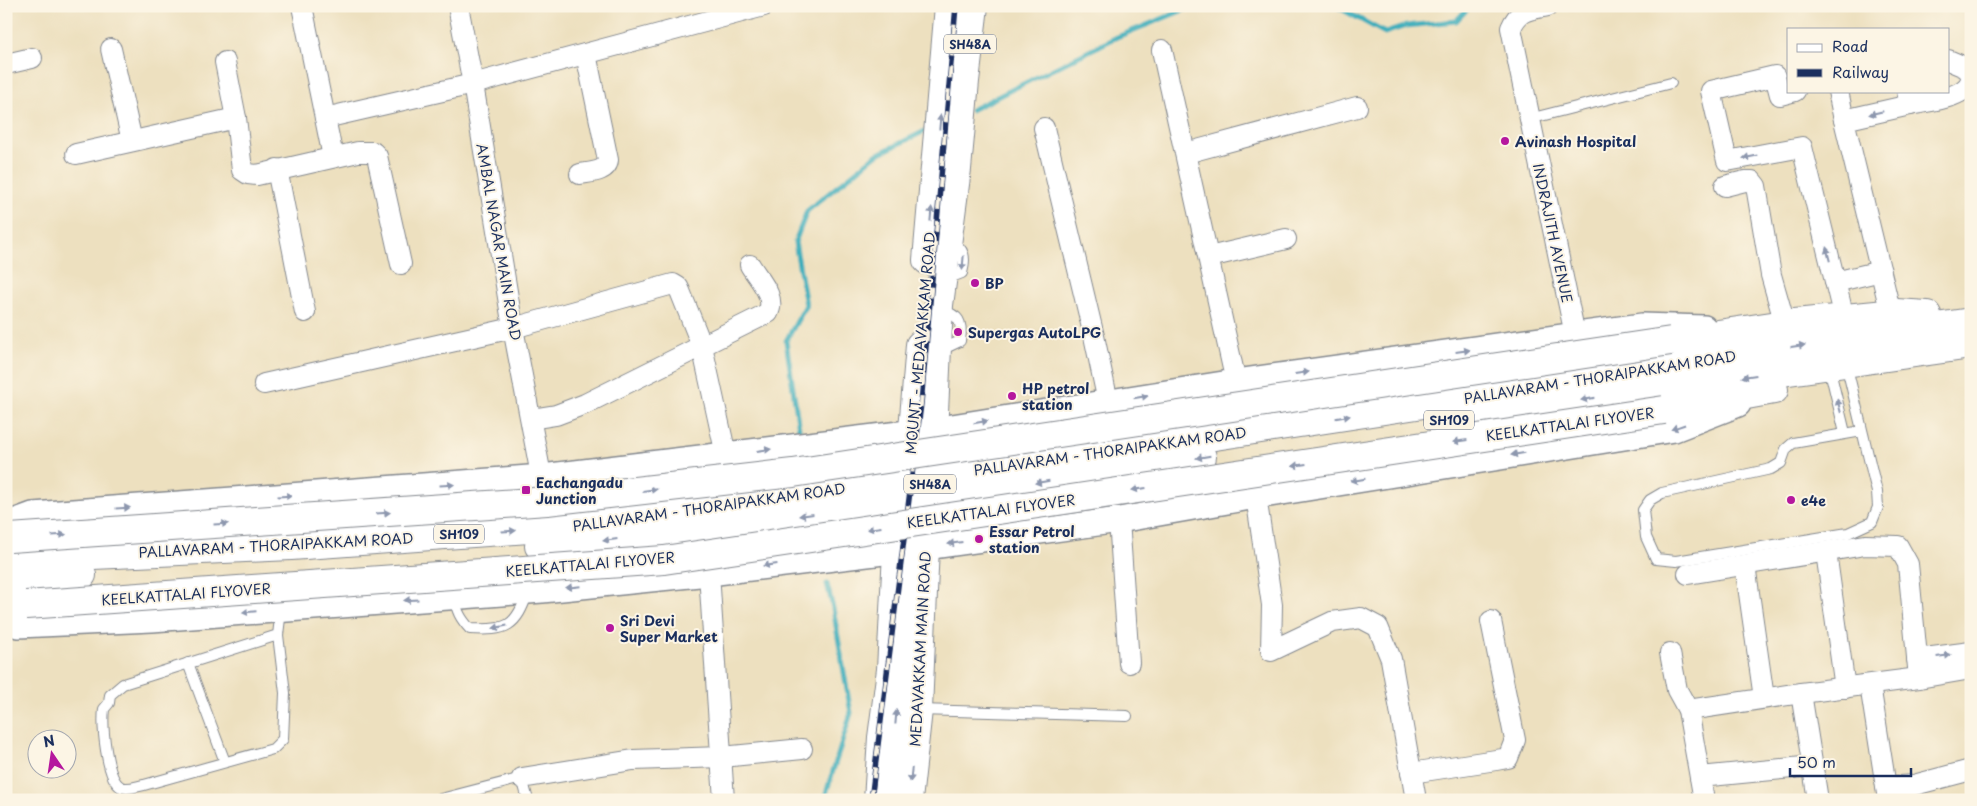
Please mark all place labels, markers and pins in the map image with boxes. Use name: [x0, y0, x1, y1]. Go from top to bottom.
place label: Avinash Hospital: [1515, 131, 1636, 152]
marker: Avinash Hospital: [1499, 135, 1511, 147]
place label: BP: [985, 273, 1004, 294]
marker: BP: [969, 277, 981, 289]
place label: Supergas AutoLPG: [968, 322, 1101, 343]
marker: Supergas AutoLPG: [952, 326, 964, 338]
place label: HP petrol station: [1022, 378, 1089, 415]
marker: HP petrol station: [1006, 390, 1018, 402]
place label: Eachangadu Junction: [536, 472, 623, 509]
marker: Eachangadu Junction: [520, 484, 532, 496]
place label: e4e: [1801, 490, 1826, 511]
marker: e4e: [1785, 494, 1797, 506]
place label: Essar Petrol station: [989, 521, 1075, 558]
marker: Essar Petrol station: [973, 533, 985, 545]
place label: Sri Devi Super Market: [620, 610, 718, 647]
marker: Sri Devi Super Market: [604, 622, 616, 634]

